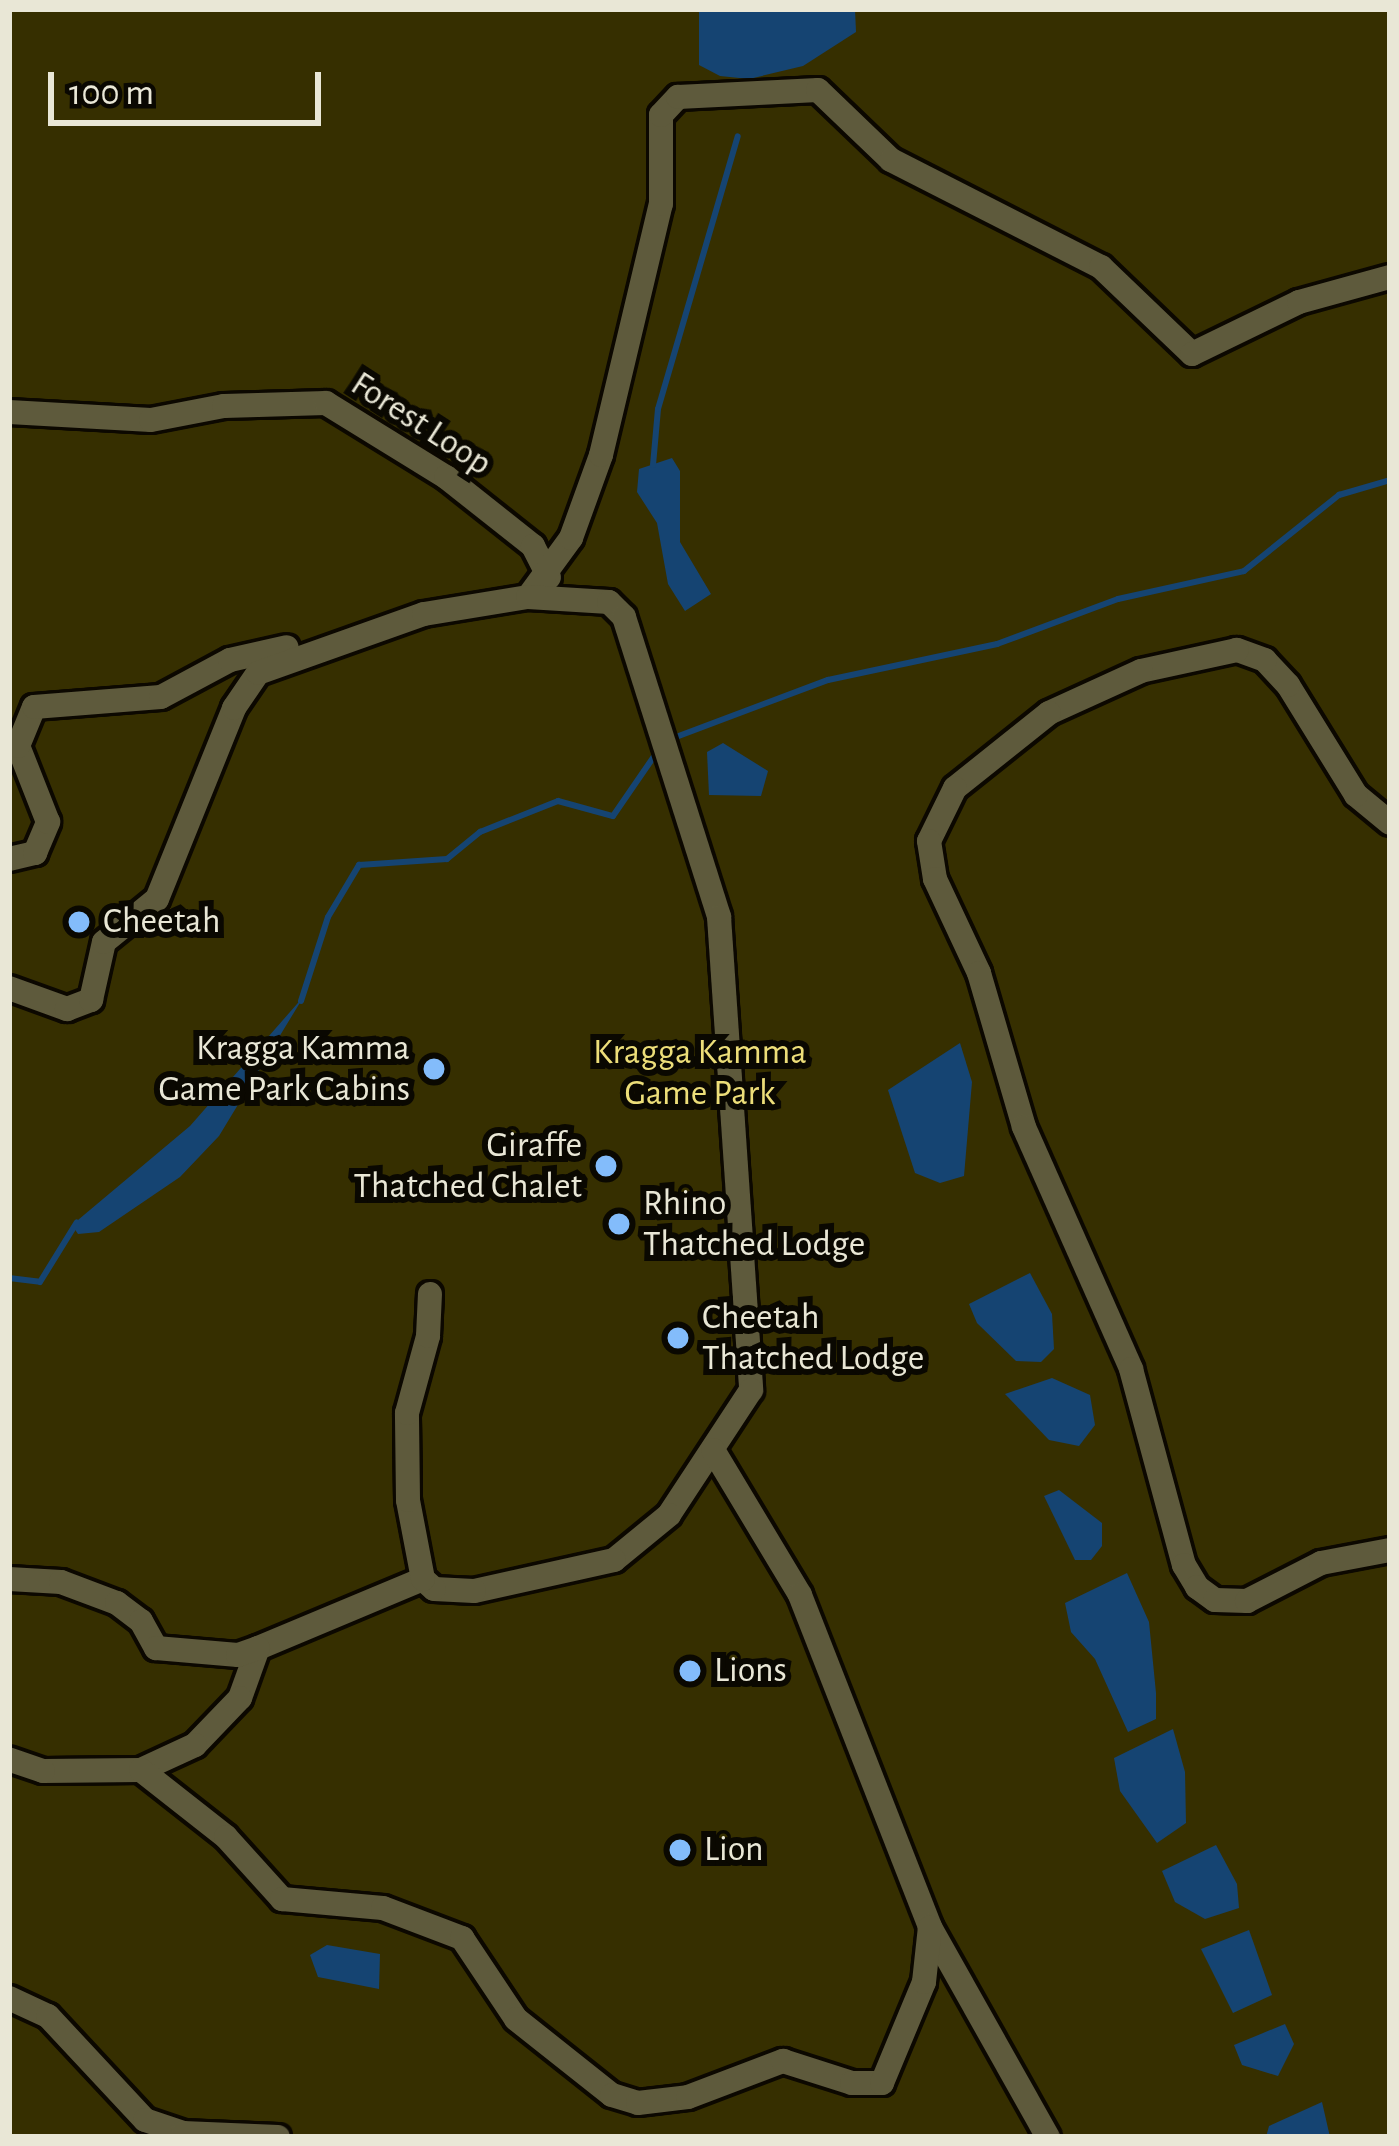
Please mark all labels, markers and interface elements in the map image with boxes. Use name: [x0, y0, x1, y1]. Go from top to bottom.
scale bar: [54, 48, 327, 122]
text: 100 m: [69, 75, 154, 111]
street label: Forest Loop: [343, 363, 499, 485]
place label: Cheetah: [103, 900, 220, 944]
marker: Cheetah: [66, 909, 92, 935]
place label: Kragga Kamma Game Park Cabins: [159, 1026, 410, 1111]
park label: Kragga Kamma Game Park: [593, 1030, 807, 1115]
marker: Kragga Kamma Game Park Cabins: [421, 1056, 447, 1082]
place label: Giraffe Thatched Chalet: [354, 1123, 582, 1208]
marker: Giraffe Thatched Chalet: [593, 1153, 619, 1179]
place label: Rhino Thatched Lodge: [643, 1181, 865, 1266]
marker: Rhino Thatched Lodge: [606, 1211, 632, 1237]
place label: Cheetah Thatched Lodge: [702, 1295, 924, 1380]
marker: Cheetah Thatched Lodge: [665, 1325, 691, 1351]
place label: Lions: [714, 1649, 787, 1693]
marker: Lions: [677, 1658, 703, 1684]
place label: Lion: [704, 1828, 764, 1872]
marker: Lion: [667, 1837, 693, 1863]

